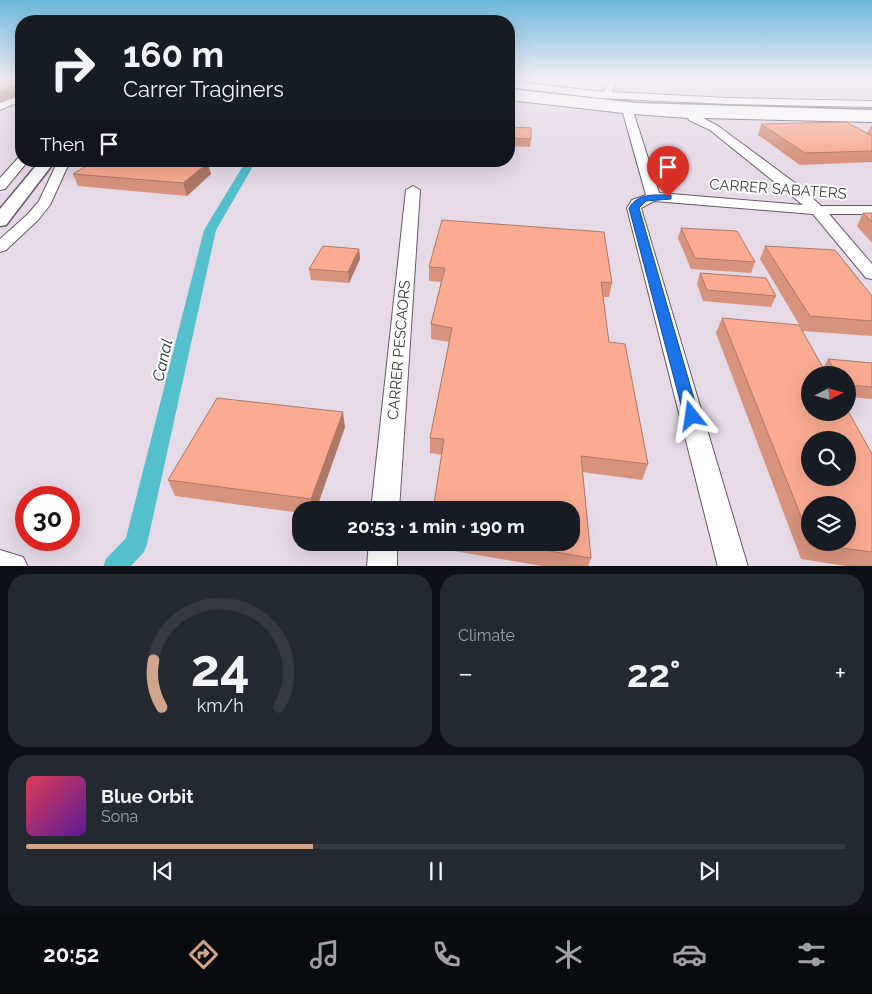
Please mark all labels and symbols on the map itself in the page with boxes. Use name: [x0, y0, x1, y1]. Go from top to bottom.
pin: [647, 146, 689, 197]
street label: CARRER SABATERS: [709, 175, 847, 203]
street label: CARRER PESCAORS: [384, 279, 414, 421]
water label: Canal: [148, 337, 177, 383]
north arrow: [801, 366, 856, 421]
position arrow: [665, 389, 717, 441]
speed limit sign: 30: [15, 486, 80, 551]

